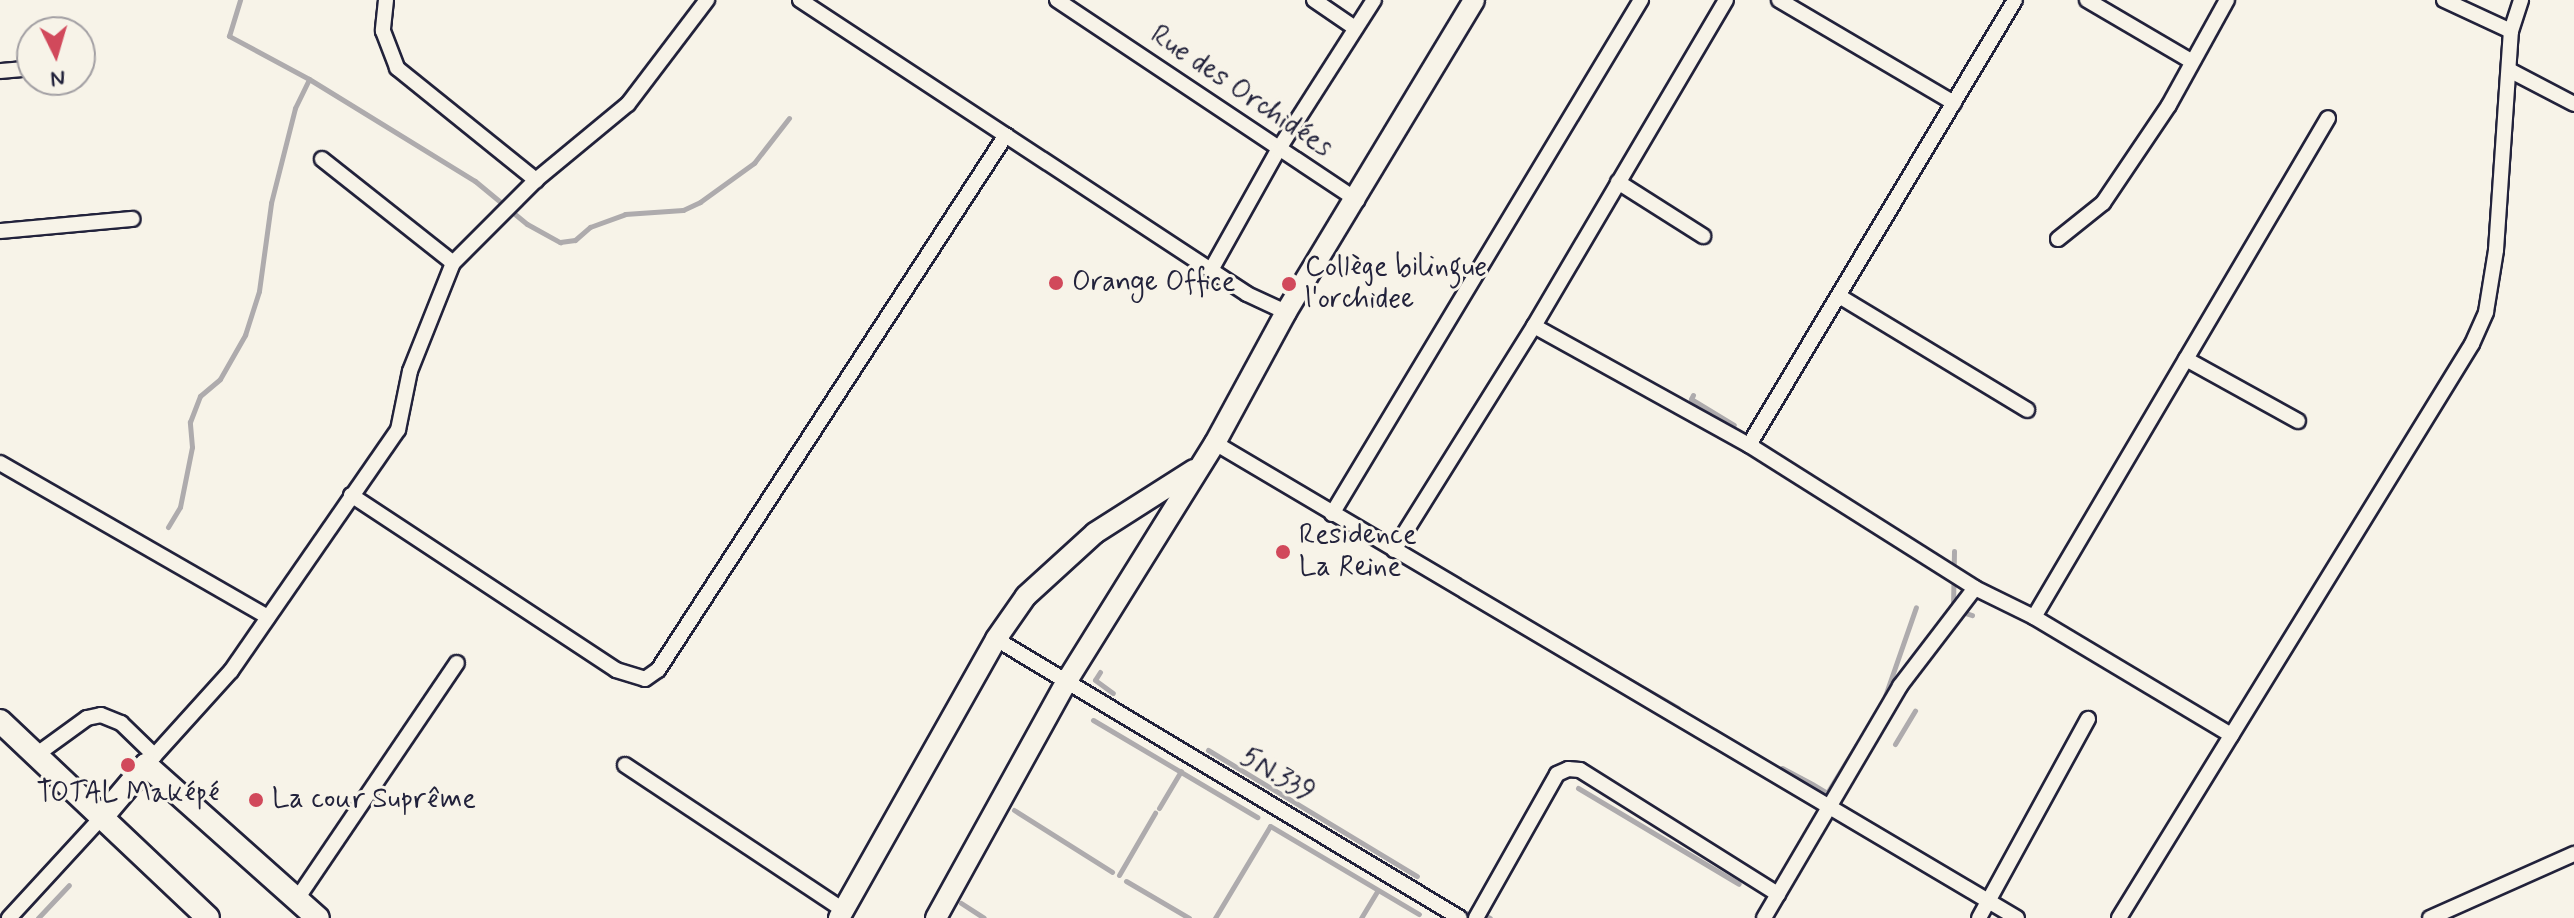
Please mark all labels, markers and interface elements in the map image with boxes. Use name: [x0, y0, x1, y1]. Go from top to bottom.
north arrow: [16, 16, 96, 96]
street label: Rue des Orchidées: [1144, 19, 1338, 165]
text: N: [49, 63, 66, 93]
place label: Collège bilingue l'orchidee: [1305, 251, 1484, 317]
place label: Orange Office: [1072, 266, 1235, 300]
marker: Orange Office: [1047, 274, 1065, 292]
marker: Collège bilingue l'orchidee: [1280, 275, 1298, 293]
place label: Residence La Reine: [1299, 519, 1417, 585]
marker: Residence La Reine: [1274, 543, 1292, 561]
street label: 5N.339: [1234, 741, 1320, 811]
marker: TOTAL Maképé: [119, 756, 137, 774]
place label: TOTAL Maképé: [38, 777, 218, 811]
place label: La cour Suprême: [272, 783, 467, 817]
marker: La cour Suprême: [247, 791, 265, 809]

